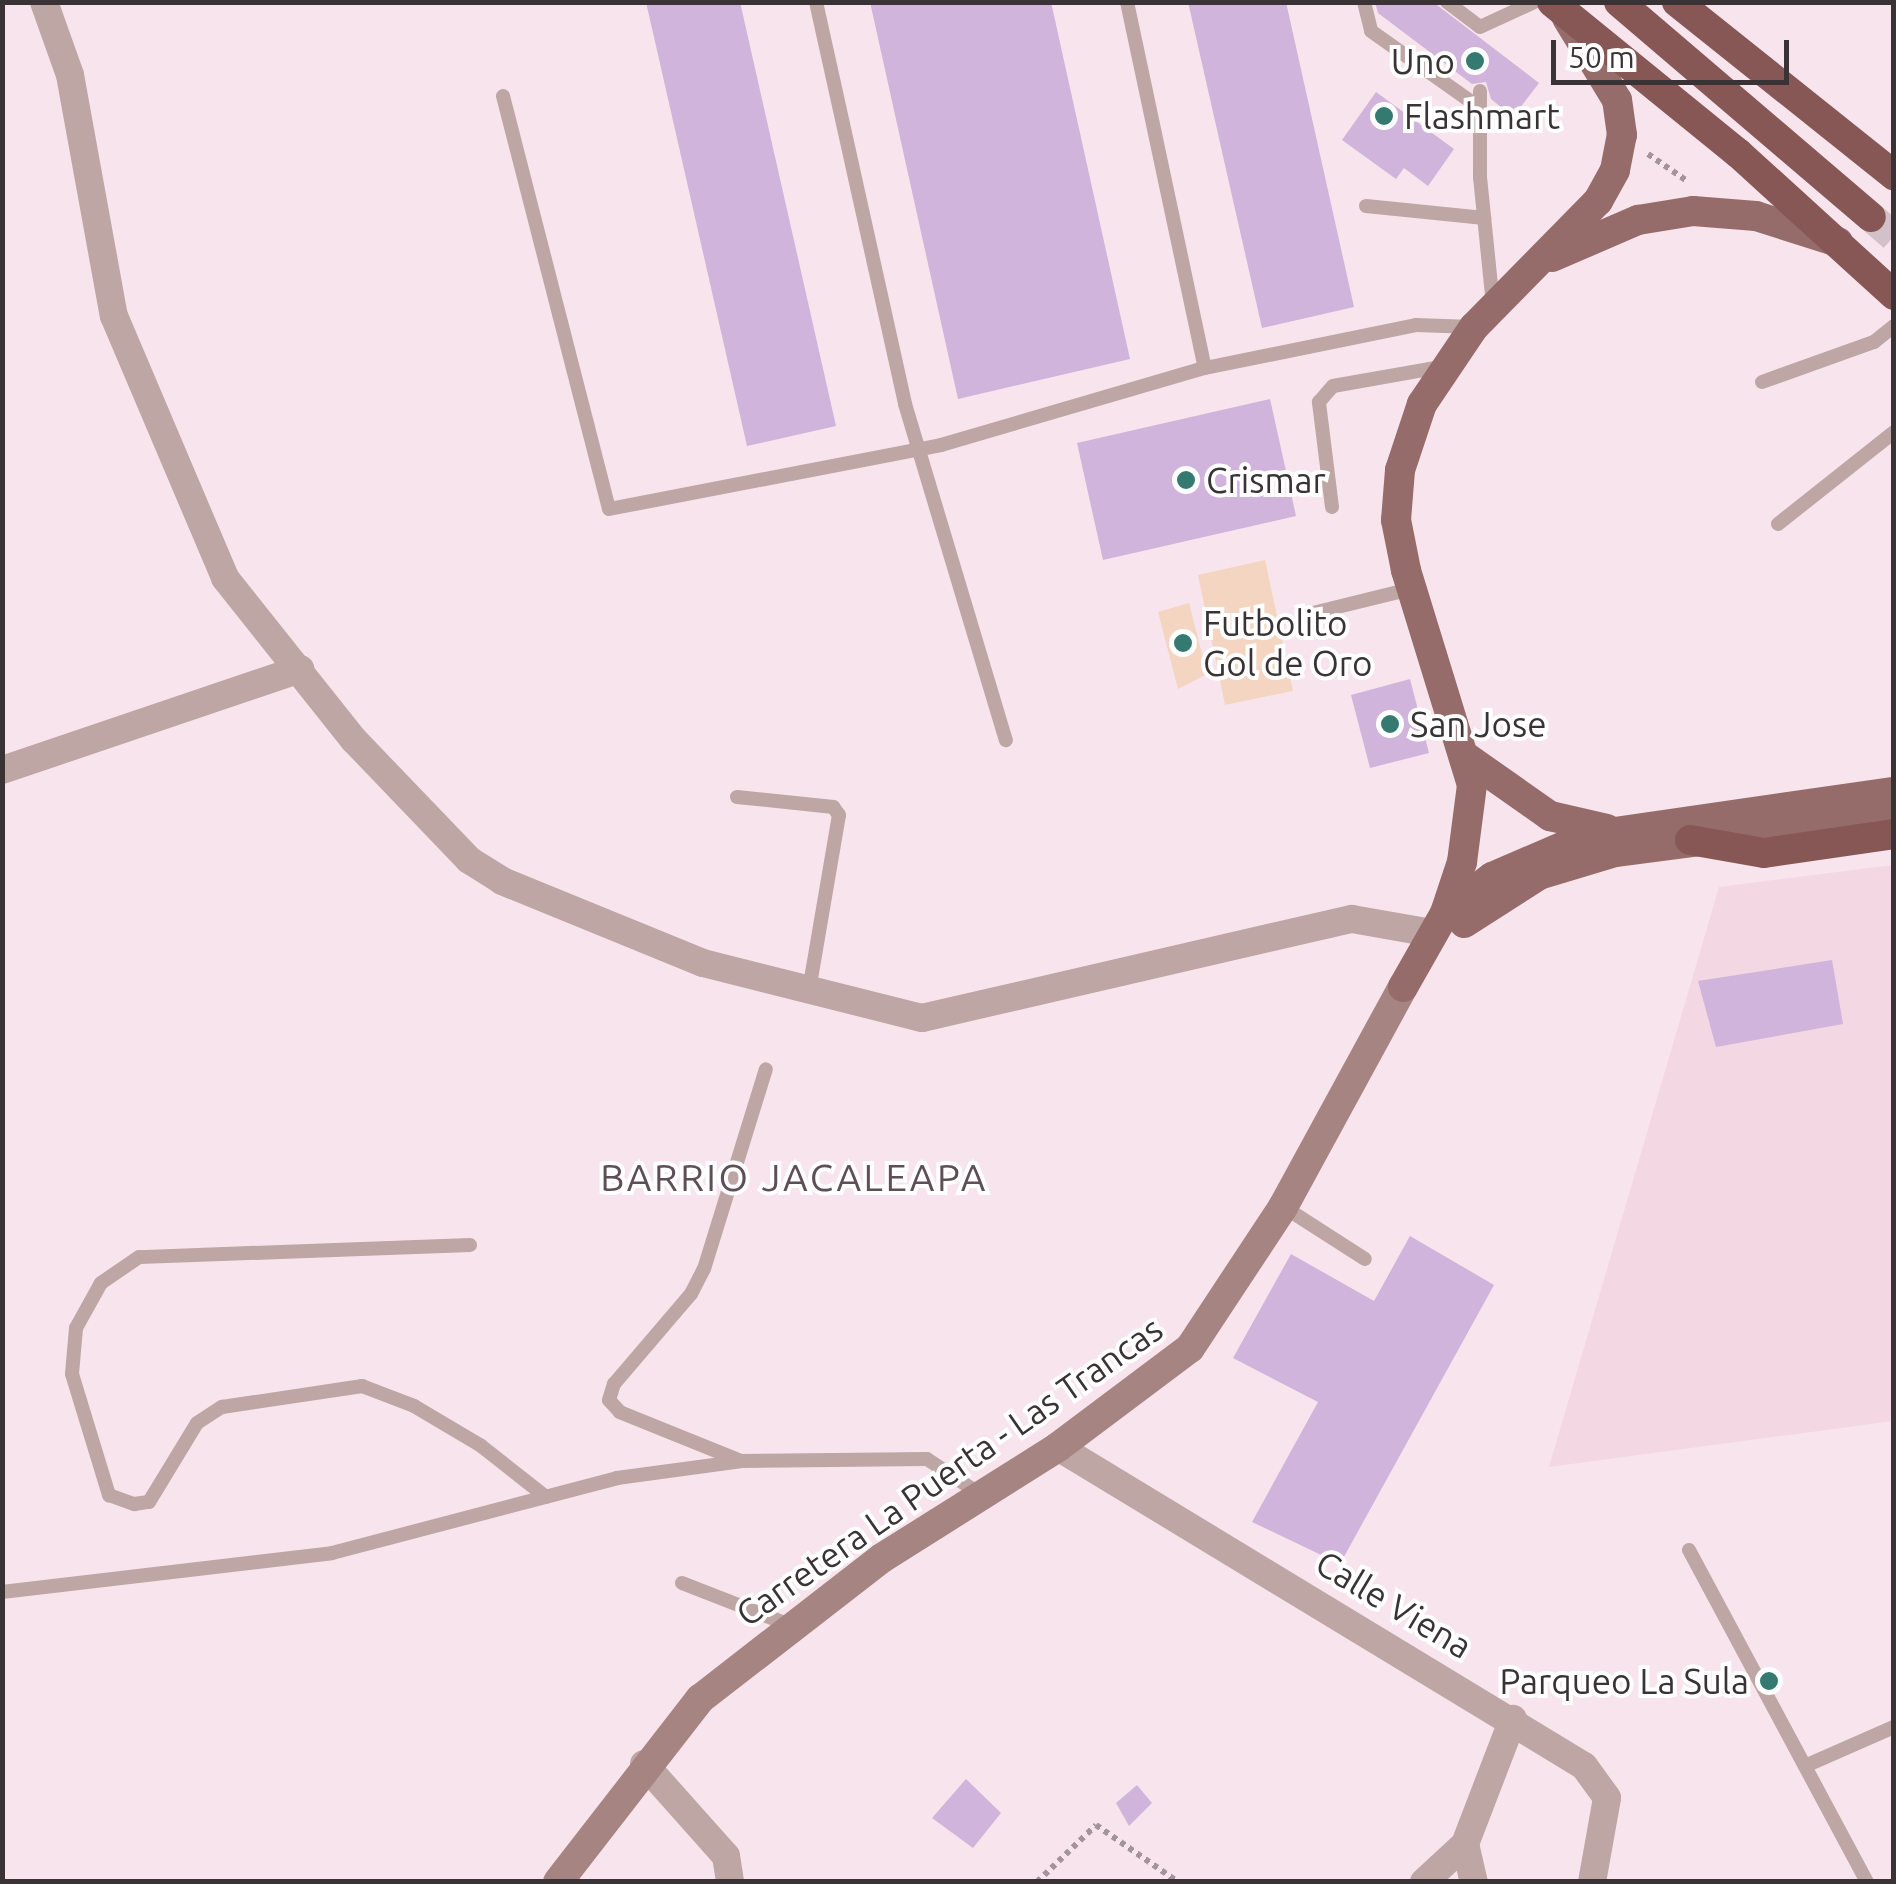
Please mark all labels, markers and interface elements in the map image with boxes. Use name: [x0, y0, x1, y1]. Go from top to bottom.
scale bar: [1556, 20, 1794, 82]
place label: Uno: [1391, 40, 1455, 82]
text: 50 m: [1568, 40, 1635, 74]
marker: Uno: [1464, 50, 1486, 72]
place label: Flashmart: [1404, 95, 1560, 137]
marker: Flashmart: [1373, 105, 1395, 127]
place label: Crismar: [1206, 459, 1326, 501]
marker: Crismar: [1175, 469, 1197, 491]
place label: Futbolito Gol de Oro: [1203, 602, 1373, 684]
marker: Futbolito Gol de Oro: [1172, 632, 1194, 654]
place label: San Jose: [1410, 703, 1547, 745]
marker: San Jose: [1379, 713, 1401, 735]
district label: BARRIO JACALEAPA: [600, 1155, 988, 1201]
street label: Carretera La Puerta - Las Trancas: [728, 1307, 1170, 1635]
street label: Calle Viena: [1308, 1541, 1480, 1667]
place label: Parqueo La Sula: [1499, 1660, 1749, 1702]
marker: Parqueo La Sula: [1758, 1670, 1780, 1692]

